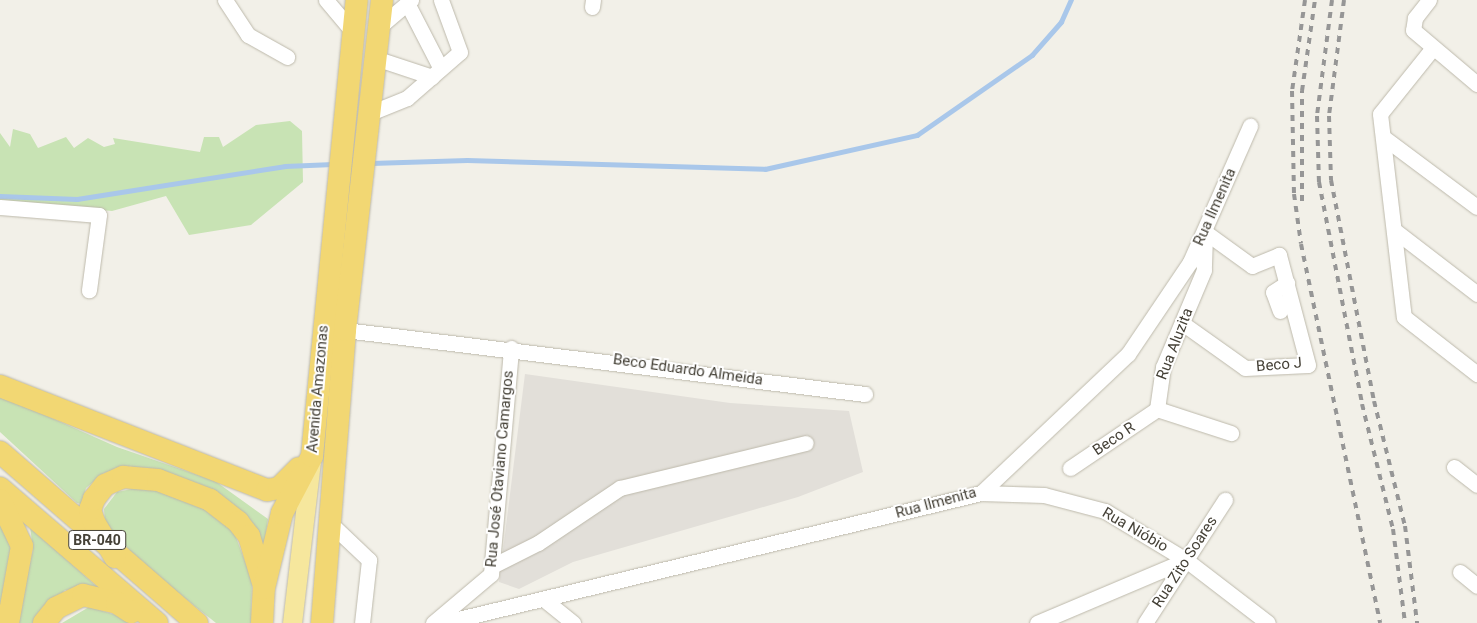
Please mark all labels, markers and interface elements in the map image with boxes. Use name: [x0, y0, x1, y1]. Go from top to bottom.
street label: Rua Ilmenita: [1190, 165, 1240, 249]
street label: Rua Aluzita: [1153, 306, 1197, 382]
street label: Avenida Amazonas: [303, 324, 333, 454]
street label: Beco Eduardo Almeida: [612, 351, 764, 389]
street label: Beco J: [1255, 354, 1303, 376]
street label: Rua José Otaviano Camargos: [482, 370, 518, 568]
street label: Beco R: [1090, 418, 1138, 460]
street label: Rua Ilmenita: [893, 484, 979, 522]
street label: Rua Nióbio: [1099, 504, 1171, 556]
street label: Rua Zito Soares: [1149, 513, 1221, 611]
road number: BR-040: [67, 528, 127, 552]

